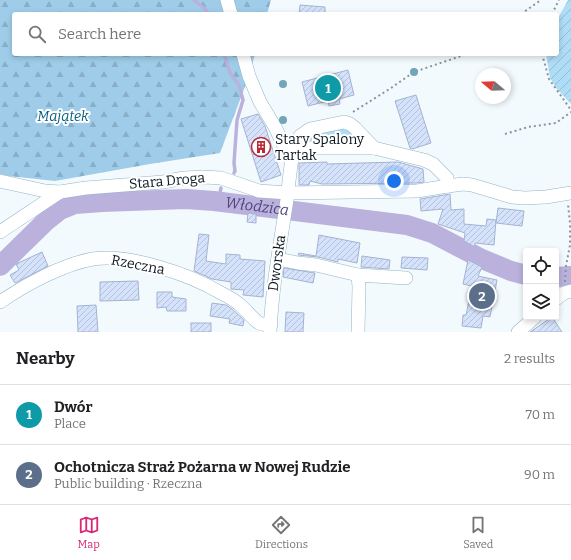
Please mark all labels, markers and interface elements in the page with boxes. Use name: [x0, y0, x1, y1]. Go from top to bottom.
search box: [12, 12, 559, 56]
icon: search: [26, 23, 48, 45]
text: Search here: [58, 25, 141, 43]
north arrow: [475, 68, 511, 104]
pin: 1: [315, 73, 341, 103]
park label: Majątek: [37, 108, 89, 125]
place label: Stary Spalony Tartak: [275, 131, 365, 164]
building icon: Stary Spalony Tartak: [250, 136, 272, 158]
street label: Stara Droga: [128, 169, 206, 193]
your location: [384, 171, 404, 191]
water label: Włodzica: [224, 193, 290, 219]
street label: Dworska: [265, 233, 289, 292]
map controls: [523, 248, 559, 320]
button: locate: [523, 248, 559, 284]
street label: Rzeczna: [110, 251, 166, 279]
pin: 2: [469, 281, 495, 311]
button: layers: [523, 284, 559, 320]
text: Nearby: [16, 348, 75, 369]
text: 2 results: [504, 351, 555, 366]
text: Dwór: [54, 398, 93, 416]
text: 1: [26, 407, 32, 422]
text: 70 m: [525, 407, 555, 422]
text: Place: [54, 416, 86, 431]
text: Ochotnicza Straż Pożarna w Nowej Rudzie: [54, 458, 351, 476]
text: 2: [25, 467, 33, 482]
text: 90 m: [524, 467, 555, 482]
text: Public building · Rzeczna: [54, 476, 202, 491]
tab: Map: [78, 514, 100, 551]
tab: Directions: [255, 514, 308, 551]
tab: Saved: [463, 514, 493, 551]

